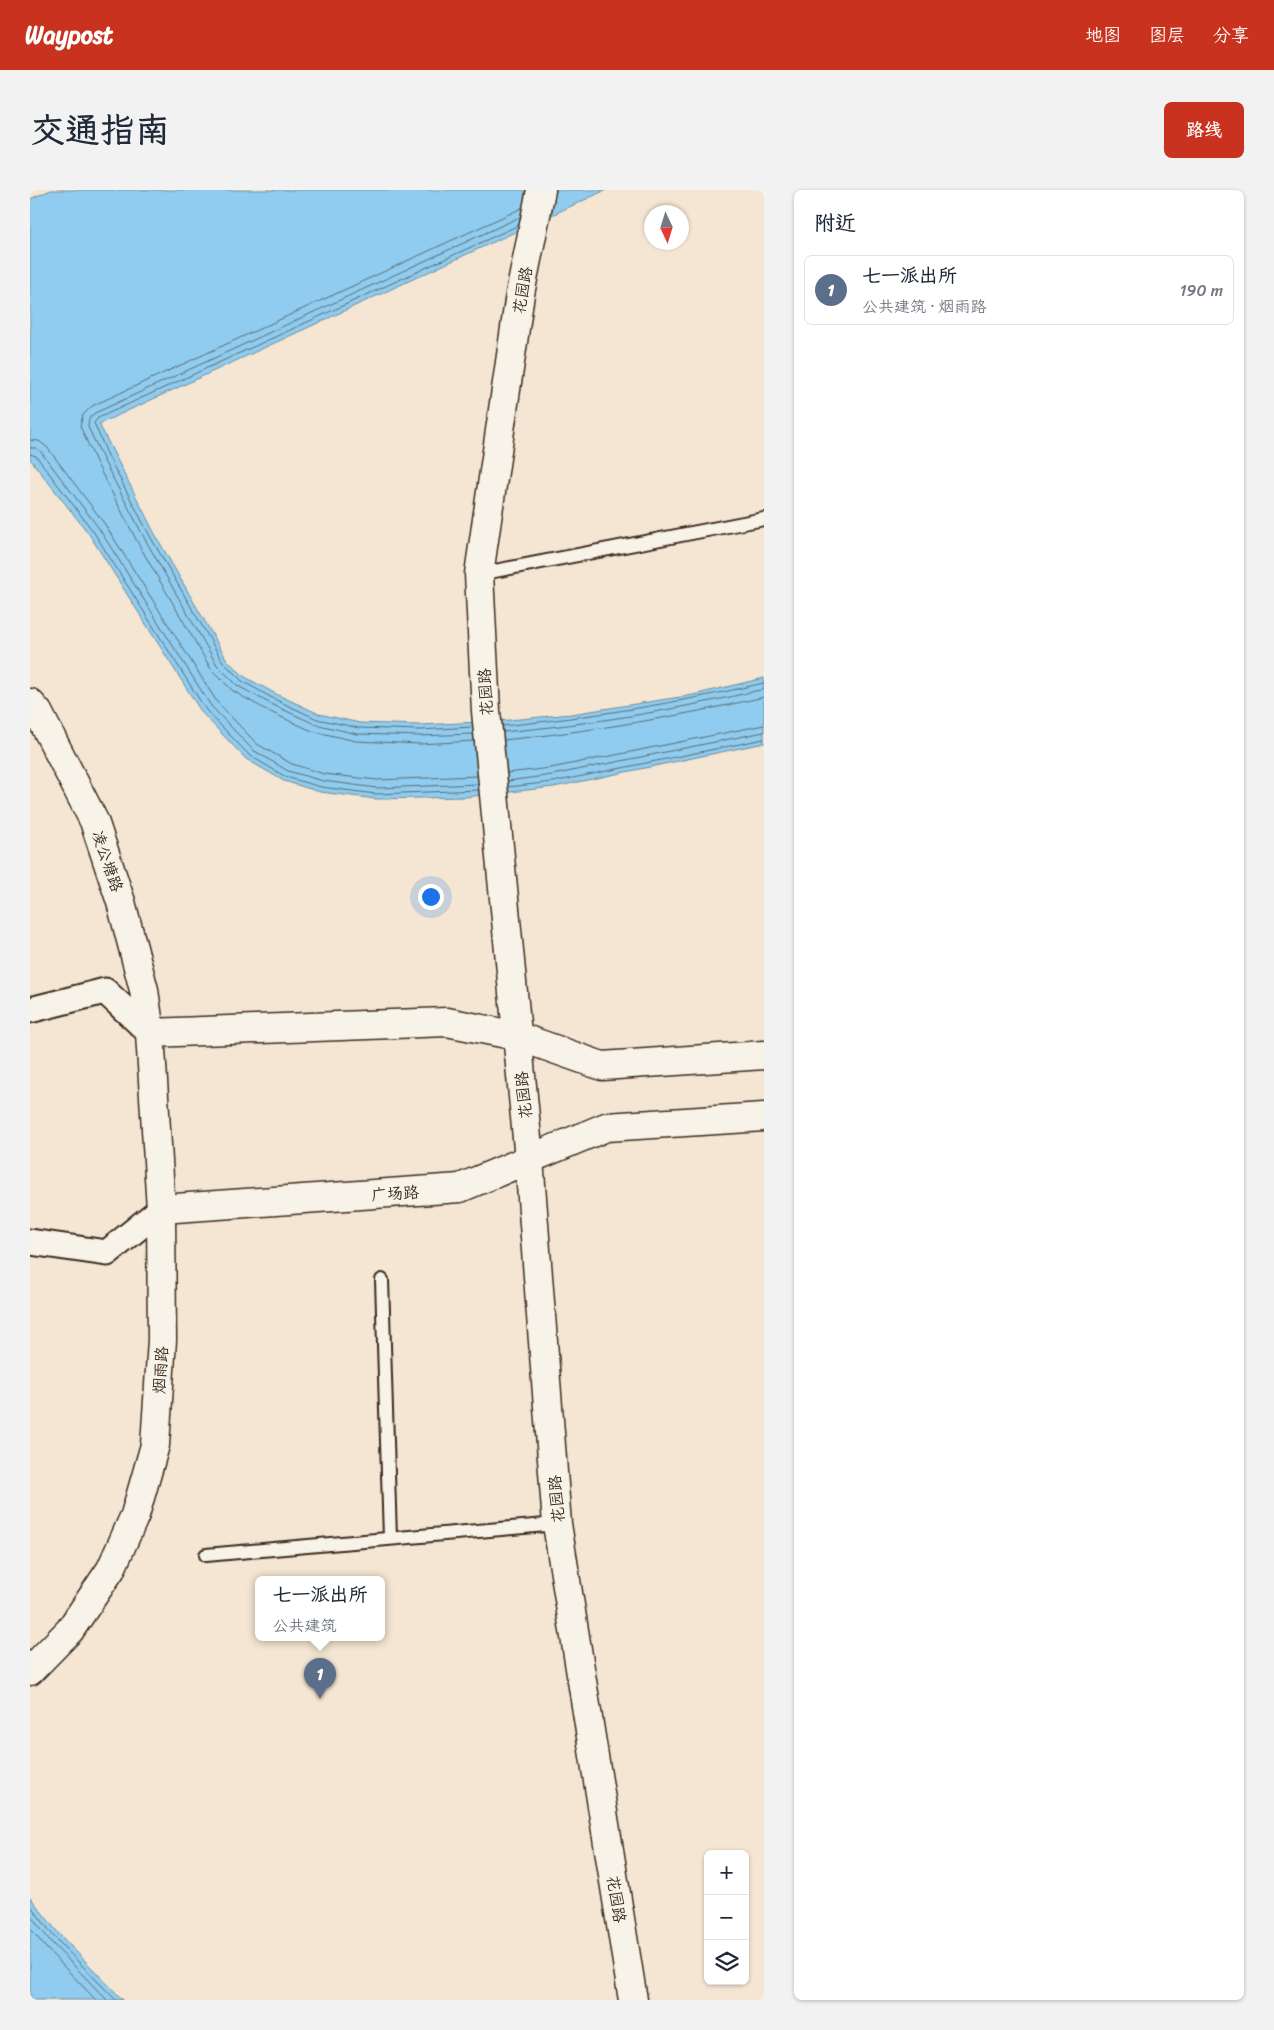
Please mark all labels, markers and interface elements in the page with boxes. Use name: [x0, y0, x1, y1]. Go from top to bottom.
text: Waypost: [25, 14, 113, 56]
text: 地图: [1085, 19, 1121, 51]
text: 图层: [1149, 19, 1185, 51]
text: 分享: [1213, 19, 1249, 51]
text: 交通指南: [30, 99, 170, 161]
button: 路线: [1164, 102, 1244, 158]
text: 附近: [814, 204, 856, 242]
north arrow: [644, 205, 689, 250]
text: 七一派出所: [862, 259, 957, 292]
street label: 花园路: [504, 264, 541, 316]
text: 1: [828, 276, 834, 305]
text: 190 m: [1180, 276, 1223, 305]
text: 公共建筑 · 烟雨路: [862, 292, 987, 321]
street label: 花园路: [470, 667, 501, 717]
street label: 凌公塘路: [83, 826, 132, 896]
your location: [418, 884, 444, 910]
street label: 花园路: [507, 1070, 540, 1120]
street label: 广场路: [370, 1177, 420, 1210]
street label: 烟雨路: [144, 1345, 177, 1395]
street label: 花园路: [540, 1474, 573, 1524]
popup: [255, 1576, 385, 1641]
text: 七一派出所: [272, 1578, 368, 1611]
text: 公共建筑: [272, 1611, 337, 1640]
pin: 1: [304, 1658, 336, 1699]
map controls: [704, 1850, 749, 1985]
button: +: [704, 1850, 749, 1895]
street label: 花园路: [598, 1873, 635, 1925]
button: −: [704, 1895, 749, 1940]
button: layers: [704, 1940, 749, 1985]

